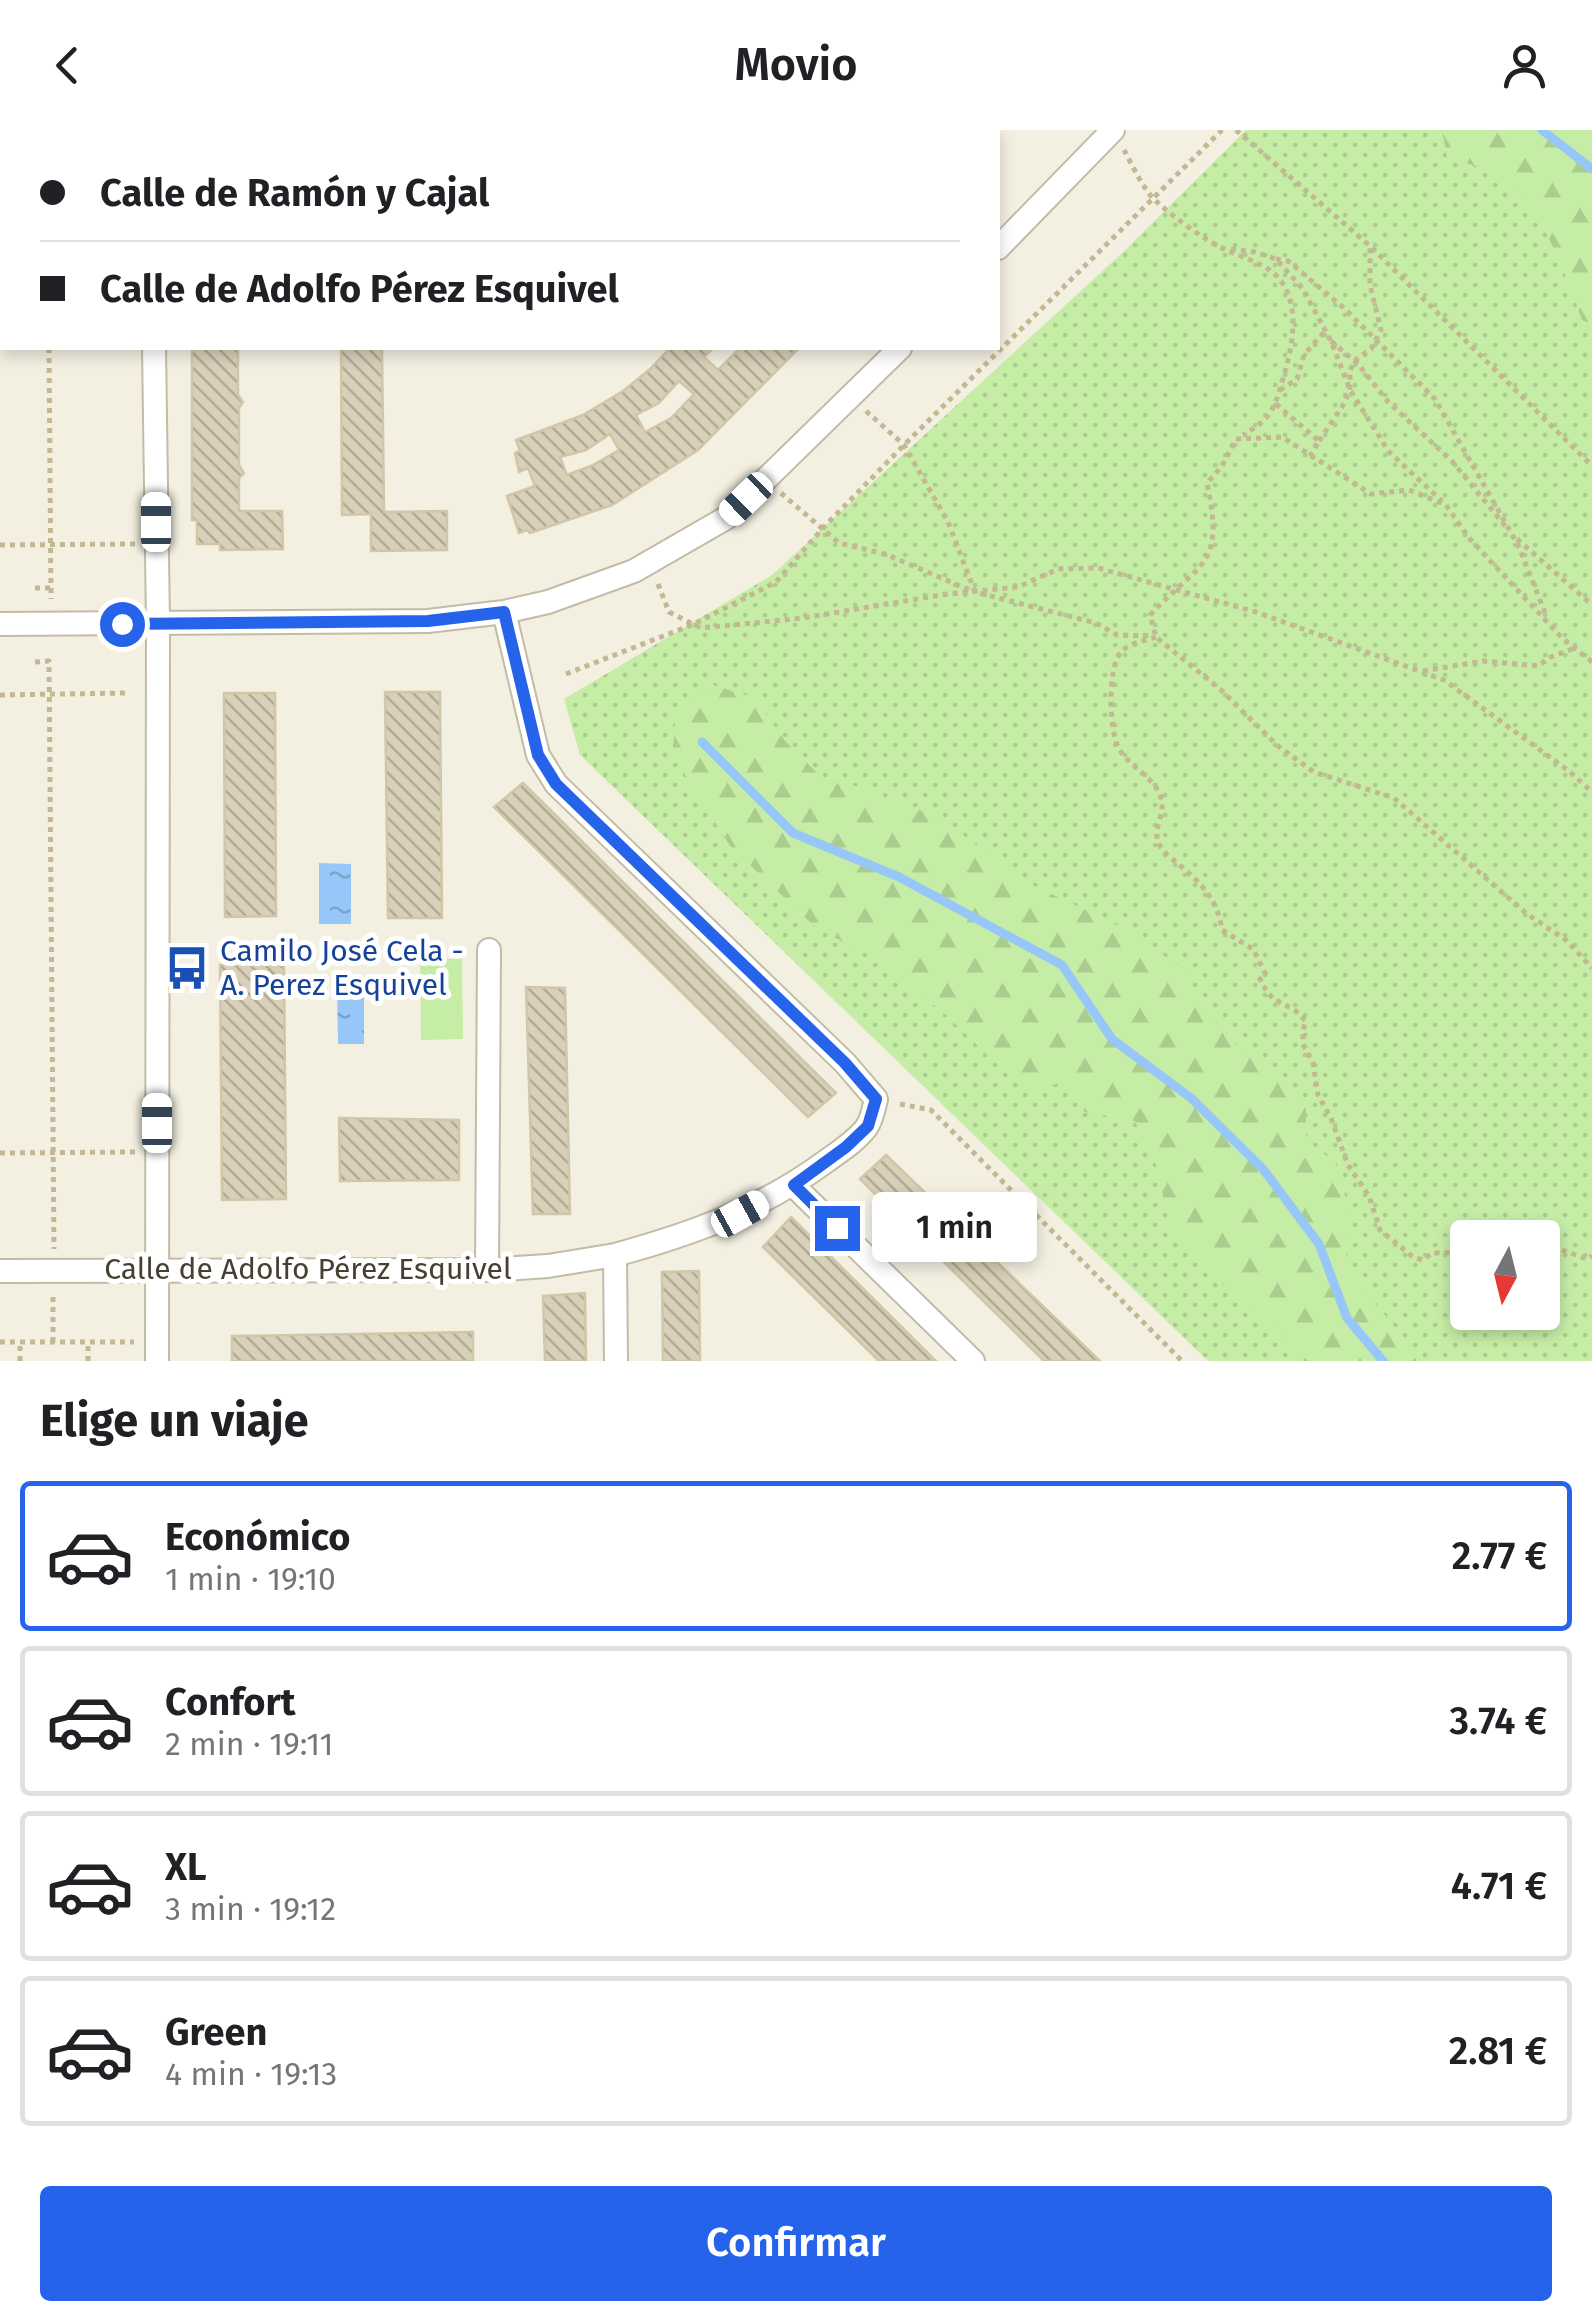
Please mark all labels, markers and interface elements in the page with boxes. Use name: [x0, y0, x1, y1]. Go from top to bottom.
icon: back: [40, 38, 95, 93]
text: Movio: [734, 38, 858, 92]
icon: person: [1497, 38, 1552, 93]
text: Calle de Ramón y Cajal: [100, 170, 489, 216]
text: Calle de Adolfo Pérez Esquivel: [100, 266, 619, 312]
car: [714, 467, 778, 531]
car: [141, 492, 171, 552]
route start: [100, 602, 145, 647]
place label: Camilo José Cela - A. Perez Esquivel: [220, 933, 464, 1003]
bus stop icon: Camilo José Cela - A. Perez Esquivel: [163, 944, 211, 992]
car: [142, 1093, 172, 1153]
car: [706, 1186, 774, 1242]
callout: 1 min: [872, 1193, 1037, 1263]
route end: [815, 1206, 860, 1251]
text: 1 min: [916, 1208, 993, 1246]
north arrow: [1450, 1220, 1560, 1330]
map controls: [1450, 1220, 1560, 1330]
street label: Calle de Adolfo Pérez Esquivel: [104, 1251, 512, 1287]
text: Elige un viaje: [40, 1394, 308, 1448]
icon: car: [45, 1511, 135, 1601]
text: Económico: [165, 1514, 350, 1560]
text: 2.77 €: [1452, 1533, 1547, 1579]
text: 1 min · 19:10: [165, 1560, 336, 1598]
icon: car: [45, 1676, 135, 1766]
text: Confort: [165, 1679, 295, 1725]
text: 3.74 €: [1450, 1698, 1547, 1744]
text: 2 min · 19:11: [165, 1725, 333, 1763]
icon: car: [45, 1841, 135, 1931]
text: XL: [165, 1844, 207, 1890]
text: 4.71 €: [1451, 1863, 1547, 1909]
text: 3 min · 19:12: [165, 1890, 336, 1928]
icon: car: [45, 2006, 135, 2096]
text: Green: [165, 2009, 268, 2055]
text: 2.81 €: [1449, 2028, 1547, 2074]
text: 4 min · 19:13: [165, 2055, 337, 2093]
button: Confirmar: [40, 2186, 1552, 2301]

